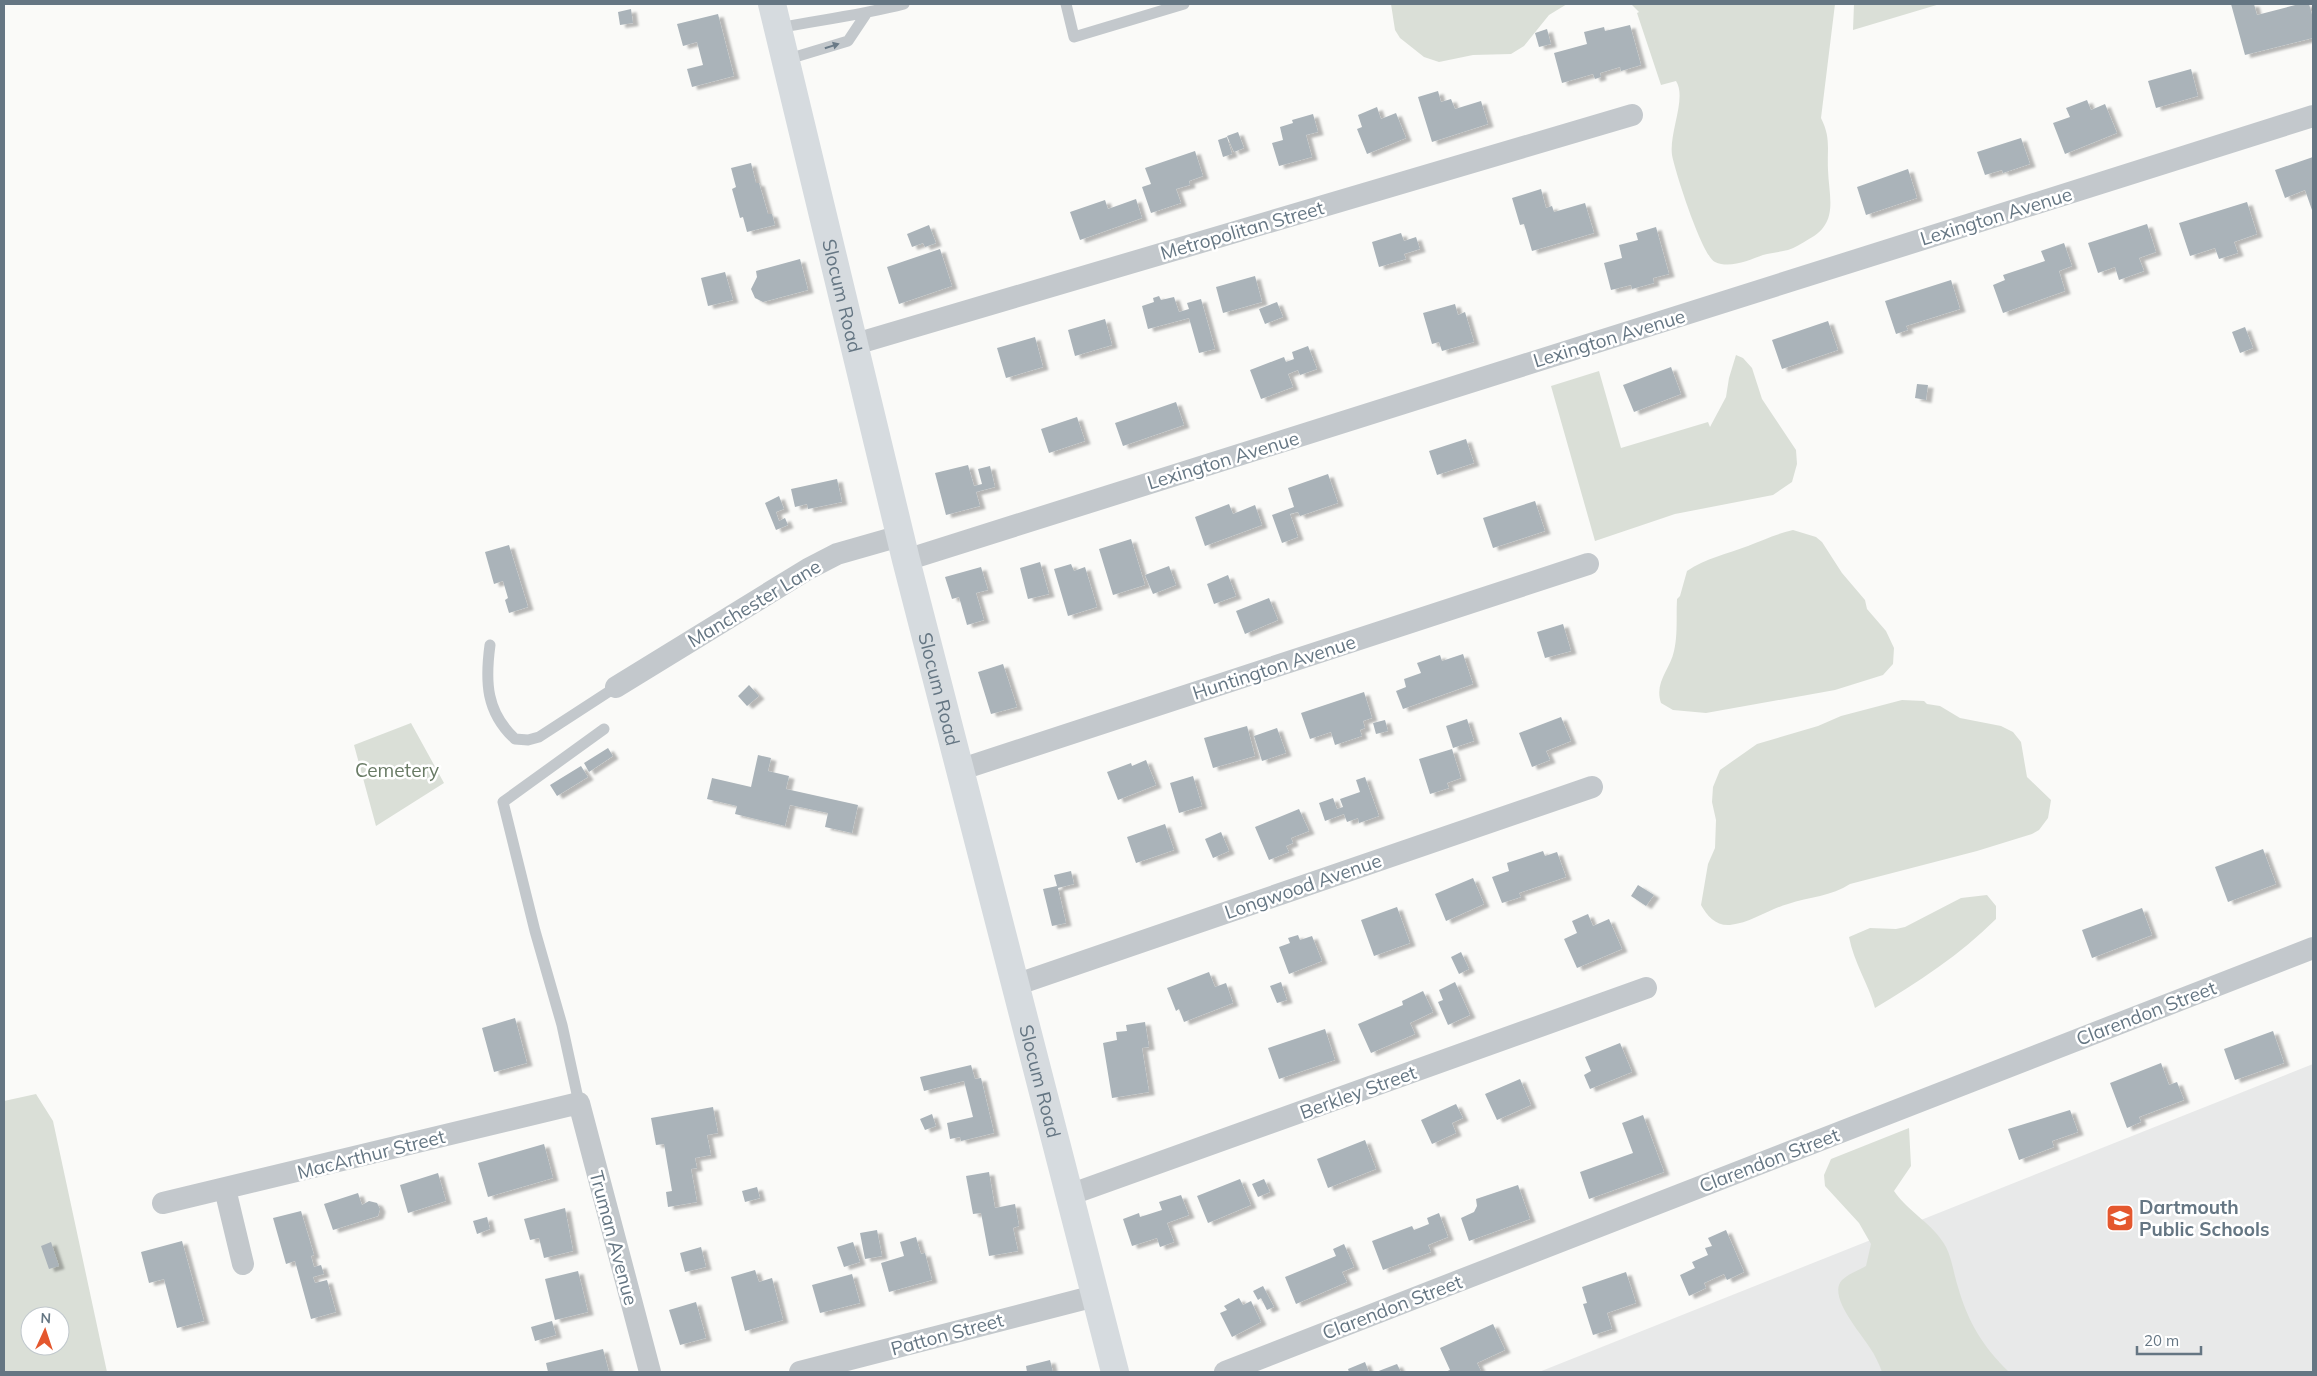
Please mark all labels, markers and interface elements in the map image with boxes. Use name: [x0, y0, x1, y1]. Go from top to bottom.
one-way arrow: [824, 41, 839, 49]
street label: Lexington Avenue: [1917, 182, 2075, 250]
street label: Metropolitan Street: [1158, 195, 1327, 265]
street label: Slocum Road: [817, 237, 868, 355]
street label: Lexington Avenue: [1530, 304, 1688, 372]
street label: Lexington Avenue: [1144, 426, 1302, 494]
street label: Manchester Lane: [683, 554, 825, 652]
street label: Huntington Avenue: [1189, 629, 1359, 705]
street label: Slocum Road: [913, 630, 965, 748]
park label: Cemetery: [355, 758, 439, 782]
street label: Longwood Avenue: [1221, 848, 1385, 924]
street label: Clarendon Street: [2073, 975, 2220, 1051]
street label: Slocum Road: [1014, 1022, 1066, 1140]
street label: Berkley Street: [1296, 1060, 1420, 1124]
street label: Clarendon Street: [1696, 1122, 1843, 1198]
street label: MacArthur Street: [295, 1124, 448, 1184]
street label: Truman Avenue: [585, 1168, 643, 1308]
place label: Dartmouth Public Schools: [2139, 1195, 2270, 1241]
school or university icon: Dartmouth Public Schools: [2105, 1203, 2135, 1233]
street label: Clarendon Street: [1319, 1269, 1466, 1345]
north arrow: [20, 1306, 70, 1356]
street label: Patton Street: [888, 1307, 1006, 1361]
text: N: [40, 1309, 51, 1327]
scale bar: [2137, 1324, 2201, 1356]
text: 20 m: [2144, 1331, 2179, 1350]

